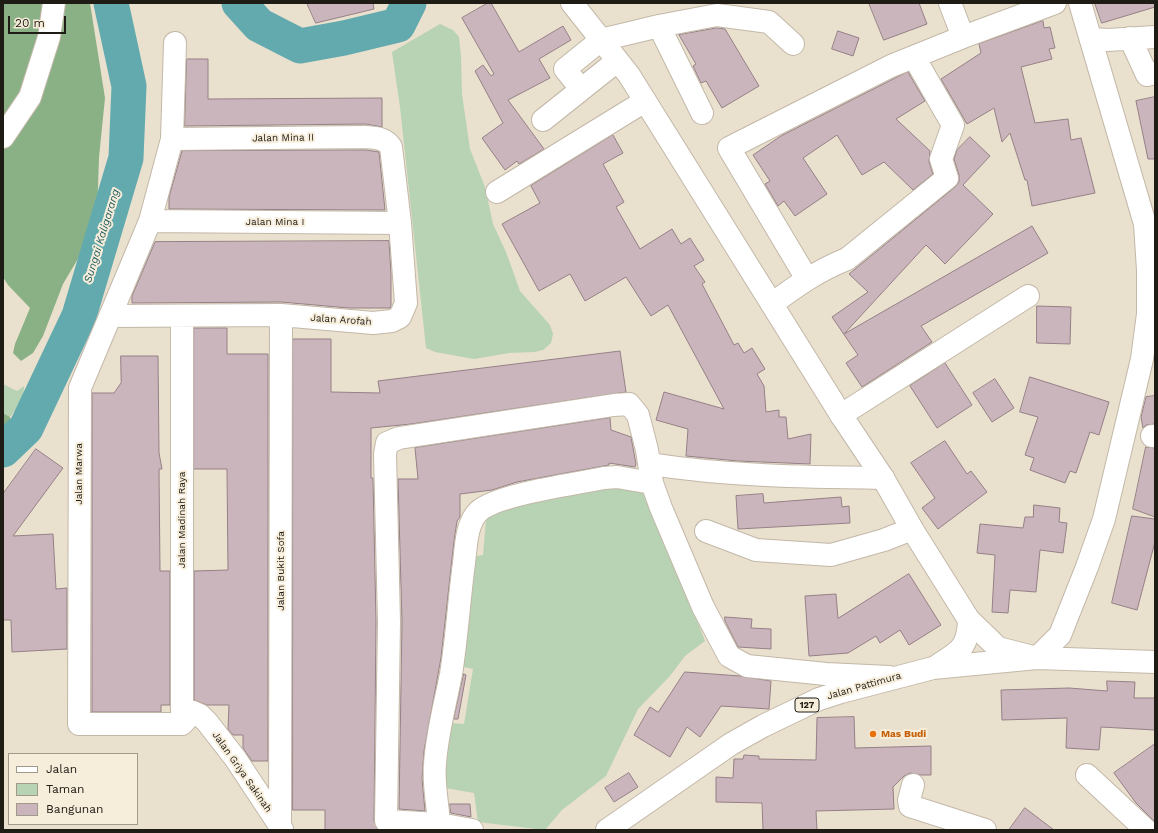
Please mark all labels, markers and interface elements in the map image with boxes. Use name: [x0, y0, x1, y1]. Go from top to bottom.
scale bar: [10, 8, 68, 34]
text: 20 m: [15, 16, 45, 30]
street label: Jalan Mina II: [252, 131, 314, 145]
water label: Sungai Kaligarang: [81, 187, 123, 285]
street label: Jalan Mina I: [246, 216, 304, 228]
street label: Jalan Arofah: [310, 312, 372, 328]
street label: Jalan Marwa: [73, 443, 85, 505]
street label: Jalan Madinah Raya: [176, 472, 188, 568]
street label: Jalan Bukit Sofa: [275, 531, 287, 611]
street label: Jalan Pattimura: [825, 670, 903, 702]
road number: 127: [795, 698, 819, 712]
place label: Mas Budi: [881, 728, 926, 740]
street label: Jalan Griya Sakinah: [210, 729, 274, 815]
marker: Mas Budi: [868, 729, 878, 739]
legend: [8, 753, 138, 825]
text: Jalan: [46, 762, 77, 776]
text: Taman: [46, 782, 84, 796]
text: Bangunan: [46, 802, 104, 816]

